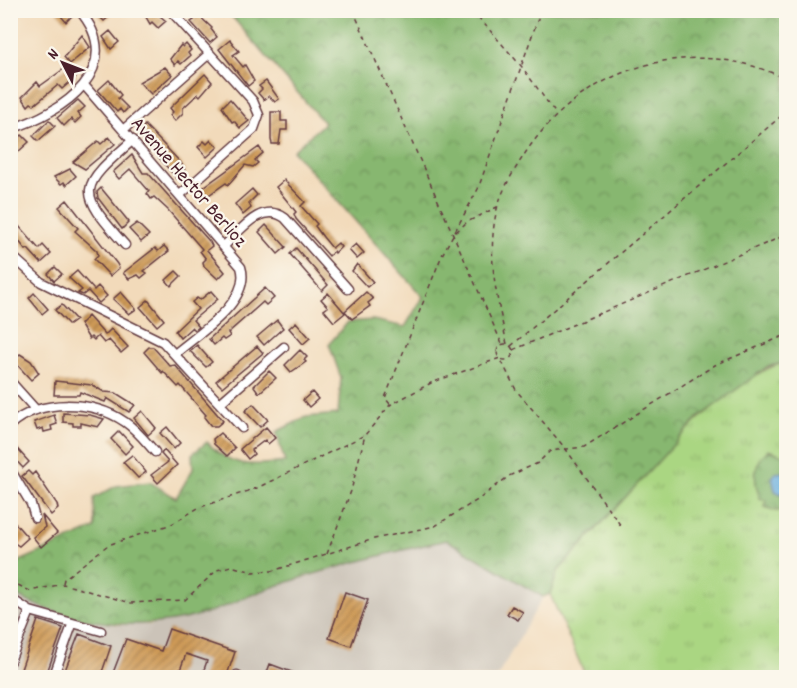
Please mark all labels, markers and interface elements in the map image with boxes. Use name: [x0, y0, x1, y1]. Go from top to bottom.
north arrow: [33, 33, 93, 93]
text: N: [43, 44, 65, 65]
street label: Avenue Hector Berlioz: [123, 111, 253, 255]

